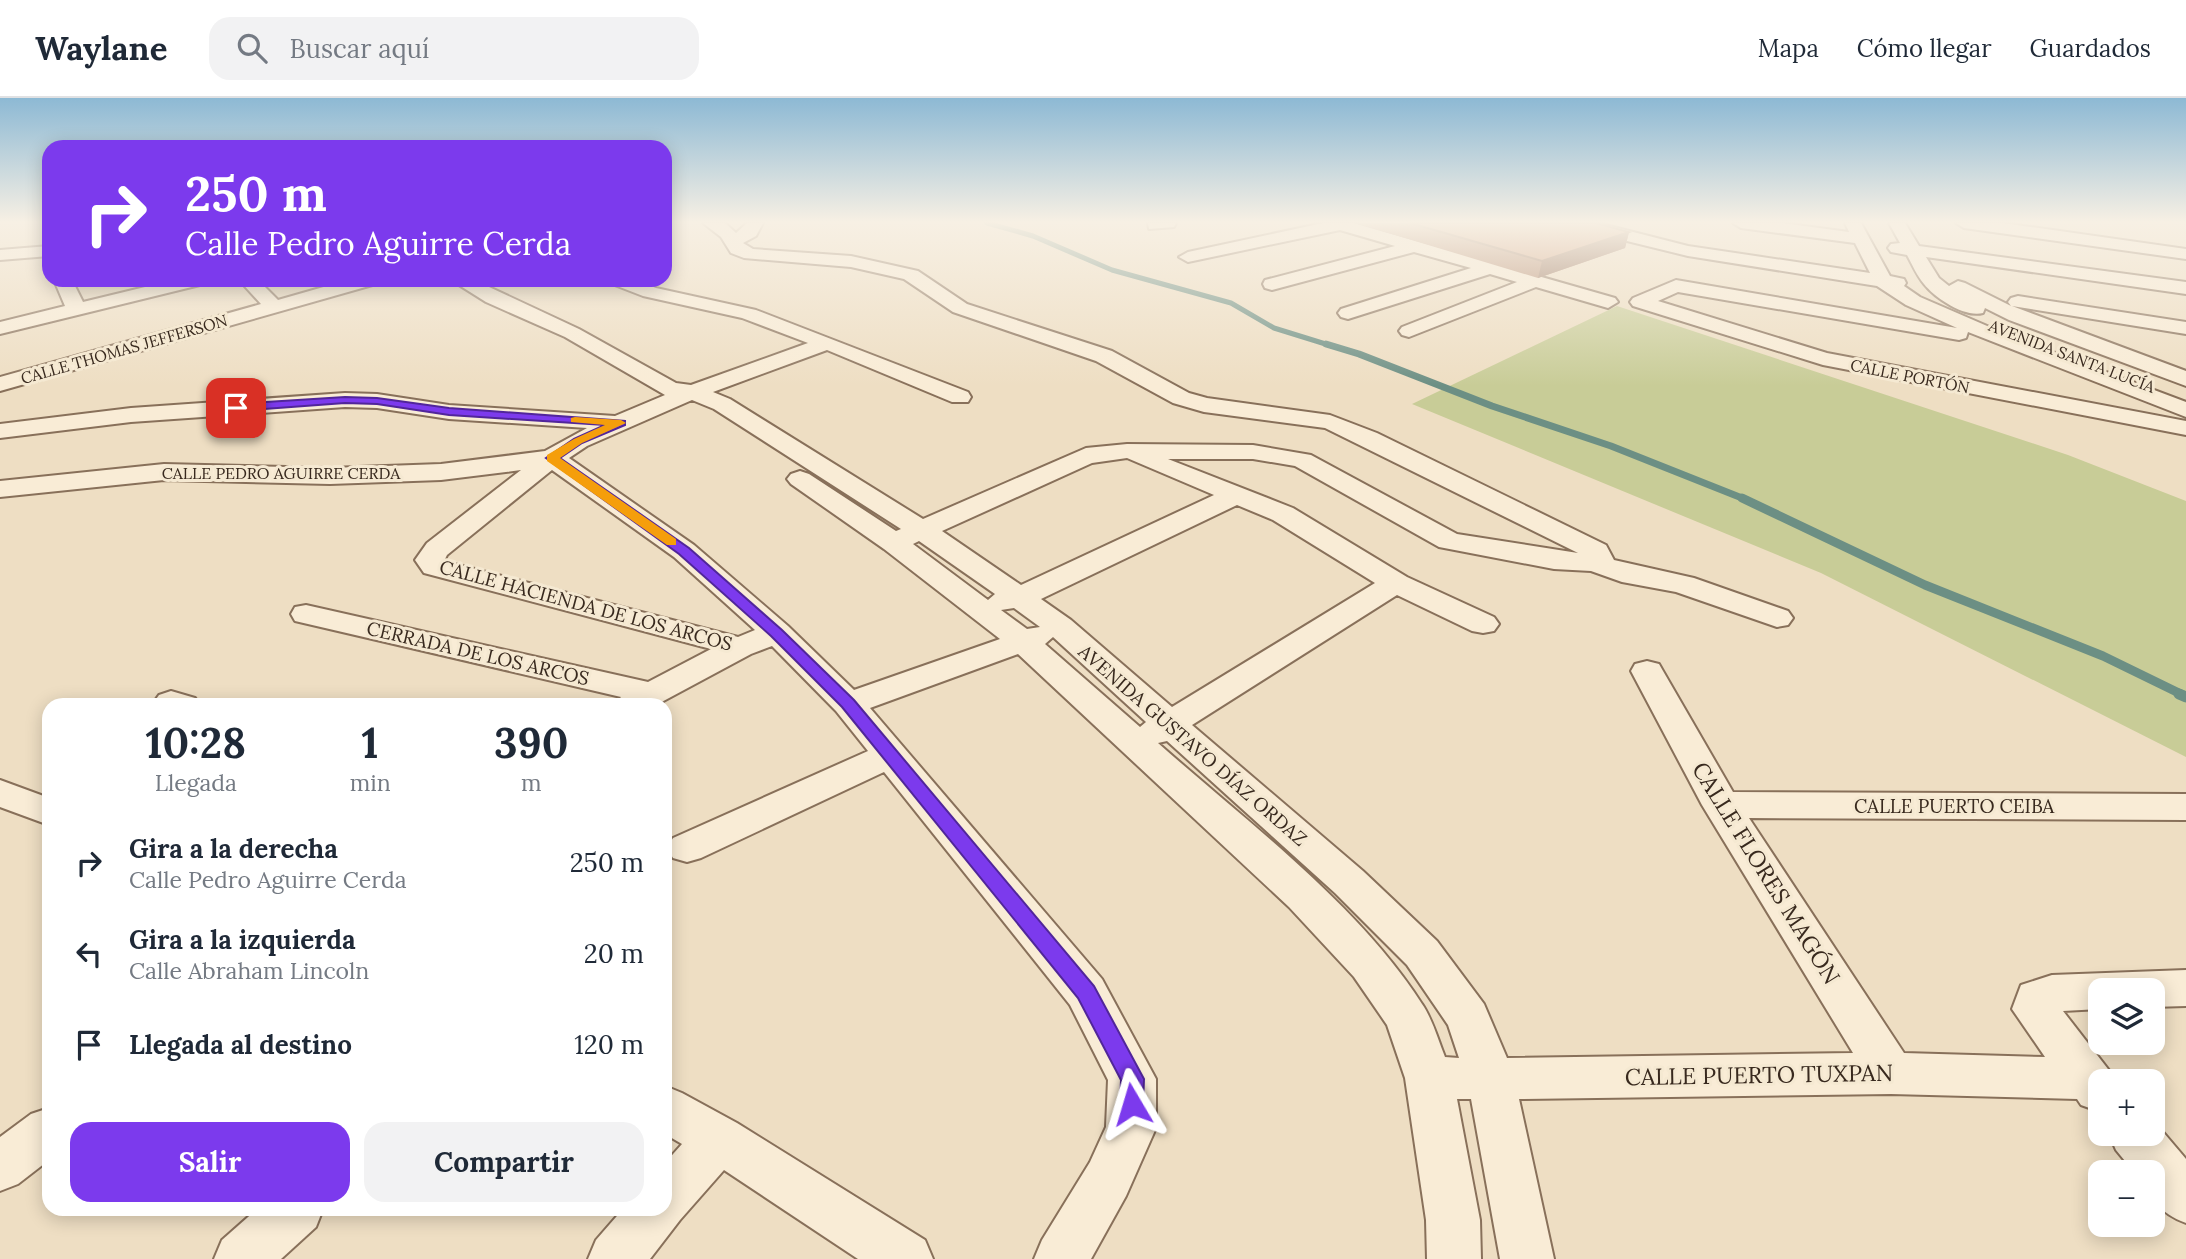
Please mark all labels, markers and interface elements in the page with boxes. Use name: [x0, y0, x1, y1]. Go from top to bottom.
search box: [209, 17, 699, 80]
text: Waylane: [35, 27, 167, 69]
icon: search: [233, 29, 271, 67]
text: Buscar aquí: [289, 32, 429, 65]
text: Mapa: [1758, 33, 1819, 64]
text: Cómo llegar: [1857, 33, 1992, 64]
text: Guardados: [2030, 33, 2151, 64]
text: 250 m: [185, 162, 327, 224]
icon: right: [70, 168, 161, 259]
text: Calle Pedro Aguirre Cerda: [185, 223, 571, 264]
street label: CALLE THOMAS JEFFERSON: [18, 310, 230, 388]
street label: AVENIDA SANTA LUCÍA: [1985, 315, 2159, 397]
street label: CALLE PORTÓN: [1849, 355, 1971, 397]
pin: [206, 378, 266, 438]
icon: arrive: [217, 389, 255, 427]
street label: CALLE PEDRO AGUIRRE CERDA: [162, 463, 401, 483]
street label: CALLE HACIENDA DE LOS ARCOS: [437, 554, 735, 656]
street label: CERRADA DE LOS ARCOS: [364, 616, 592, 690]
street label: AVENIDA GUSTAVO DÍAZ ORDAZ: [1073, 639, 1312, 851]
text: 10:28: [145, 716, 246, 770]
text: 1: [362, 716, 379, 770]
text: 390: [494, 716, 569, 770]
street label: CALLE FLORES MAGÓN: [1686, 756, 1847, 989]
text: Llegada: [155, 768, 237, 797]
text: min: [350, 768, 391, 797]
text: m: [521, 768, 542, 797]
street label: CALLE PUERTO CEIBA: [1854, 794, 2055, 818]
text: Gira a la derecha: [129, 832, 338, 865]
icon: right: [70, 844, 108, 882]
text: 250 m: [570, 846, 644, 879]
text: Calle Pedro Aguirre Cerda: [129, 865, 407, 894]
text: Gira a la izquierda: [129, 923, 356, 956]
icon: left: [70, 935, 108, 973]
text: 20 m: [584, 937, 644, 970]
text: Calle Abraham Lincoln: [129, 956, 369, 985]
map controls: [2088, 978, 2165, 1237]
button: layers: [2088, 978, 2165, 1055]
icon: arrive: [70, 1026, 108, 1064]
text: Llegada al destino: [129, 1028, 352, 1061]
text: 120 m: [574, 1028, 644, 1061]
street label: CALLE PUERTO TUXPAN: [1625, 1058, 1893, 1091]
position arrow: [1095, 1067, 1169, 1141]
button: +: [2088, 1069, 2165, 1146]
button: Salir: [70, 1122, 350, 1202]
button: Compartir: [364, 1122, 644, 1202]
button: −: [2088, 1160, 2165, 1237]

